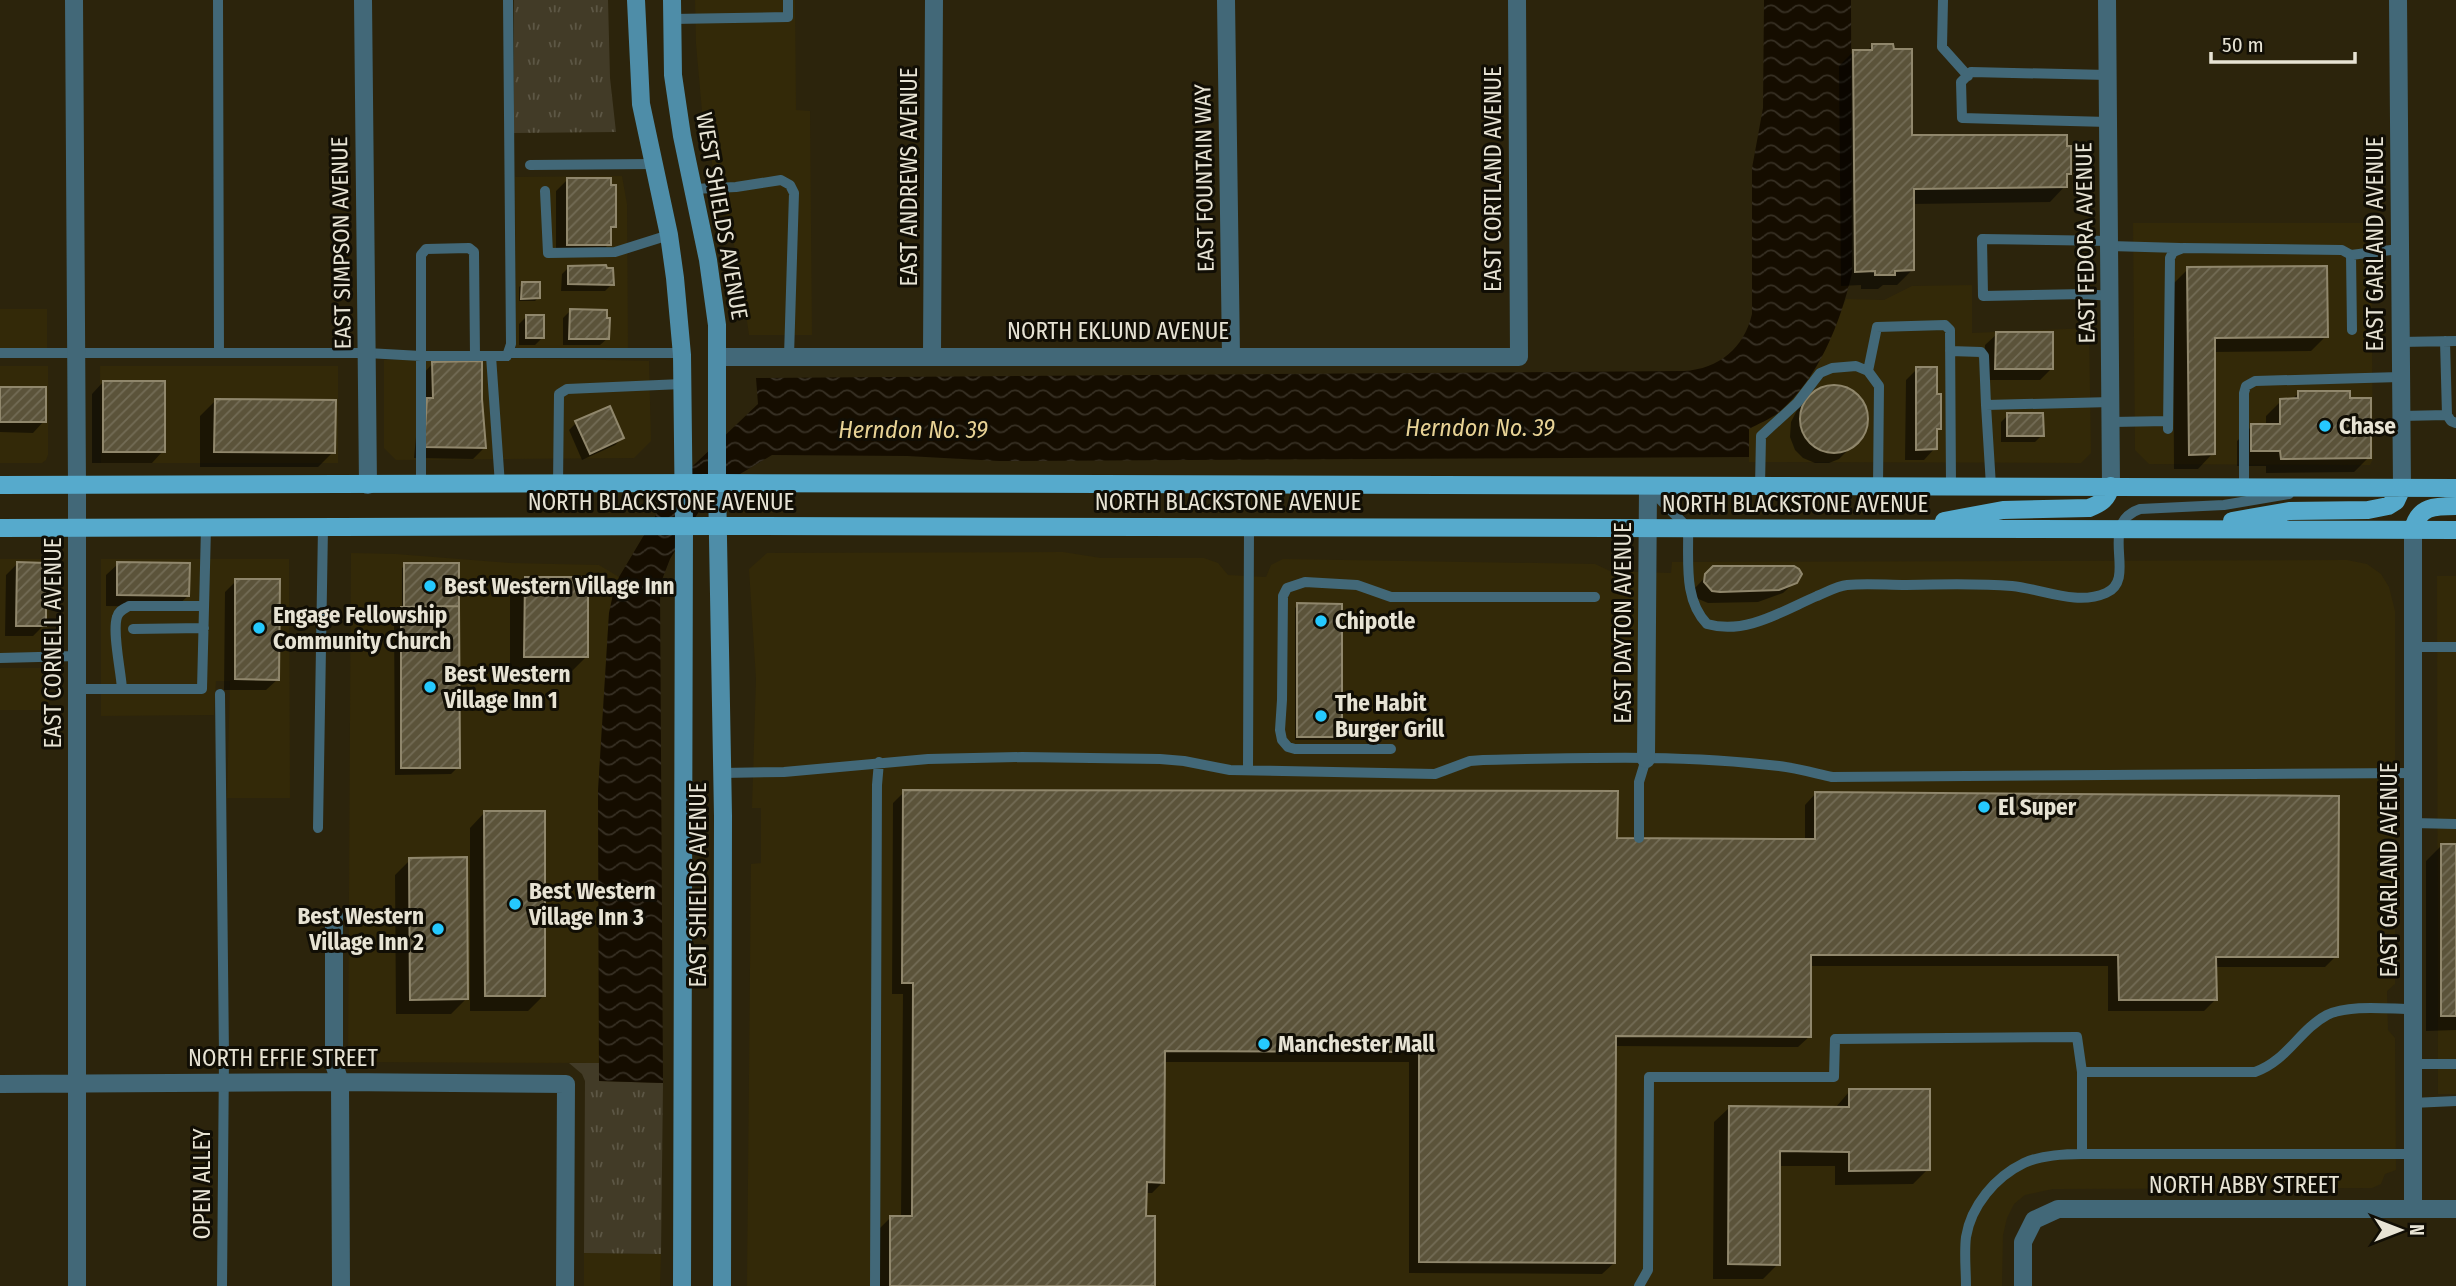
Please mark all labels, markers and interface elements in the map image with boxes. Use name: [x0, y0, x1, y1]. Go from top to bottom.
scale bar: [2211, 21, 2354, 65]
text: 50 m: [2222, 32, 2264, 58]
street label: EAST CORTLAND AVENUE: [1479, 66, 1507, 292]
street label: EAST ANDREWS AVENUE: [895, 68, 923, 286]
street label: EAST FOUNTAIN WAY: [1188, 83, 1220, 272]
street label: WEST SHIELDS AVENUE: [690, 110, 754, 322]
street label: EAST SIMPSON AVENUE: [325, 136, 357, 350]
street label: EAST GARLAND AVENUE: [2361, 136, 2389, 352]
street label: EAST FEDORA AVENUE: [2069, 142, 2101, 344]
street label: NORTH EKLUND AVENUE: [1007, 317, 1229, 345]
place label: Chase: [2339, 412, 2396, 440]
water label: Herndon No. 39: [1405, 414, 1555, 442]
water label: Herndon No. 39: [838, 416, 988, 444]
marker: Chase: [2317, 418, 2333, 434]
street label: NORTH BLACKSTONE AVENUE: [528, 488, 794, 516]
street label: NORTH BLACKSTONE AVENUE: [1095, 488, 1361, 516]
street label: NORTH BLACKSTONE AVENUE: [1662, 490, 1928, 518]
street label: EAST DAYTON AVENUE: [1609, 522, 1637, 724]
street label: EAST CORNELL AVENUE: [39, 537, 67, 749]
place label: Best Western Village Inn: [444, 572, 675, 600]
marker: Best Western Village Inn: [422, 578, 438, 594]
place label: Engage Fellowship Community Church: [273, 601, 451, 655]
place label: Chipotle: [1335, 607, 1416, 635]
marker: Chipotle: [1313, 613, 1329, 629]
marker: Engage Fellowship Community Church: [251, 620, 267, 636]
place label: Best Western Village Inn 1: [443, 660, 571, 714]
marker: Best Western Village Inn 1: [422, 679, 438, 695]
place label: The Habit Burger Grill: [1335, 689, 1445, 743]
marker: The Habit Burger Grill: [1313, 708, 1329, 724]
street label: EAST GARLAND AVENUE: [2375, 762, 2403, 978]
street label: EAST SHIELDS AVENUE: [684, 783, 712, 987]
place label: El Super: [1998, 793, 2077, 821]
marker: El Super: [1976, 799, 1992, 815]
place label: Best Western Village Inn 3: [528, 877, 656, 931]
marker: Best Western Village Inn 3: [507, 896, 523, 912]
place label: Best Western Village Inn 2: [297, 902, 424, 956]
marker: Best Western Village Inn 2: [430, 921, 446, 937]
place label: Manchester Mall: [1278, 1030, 1435, 1058]
marker: Manchester Mall: [1256, 1036, 1272, 1052]
street label: NORTH EFFIE STREET: [188, 1044, 378, 1072]
street label: OPEN ALLEY: [188, 1128, 216, 1240]
street label: NORTH ABBY STREET: [2149, 1171, 2340, 1199]
north arrow: [2365, 1195, 2435, 1265]
text: N: [2405, 1224, 2428, 1236]

